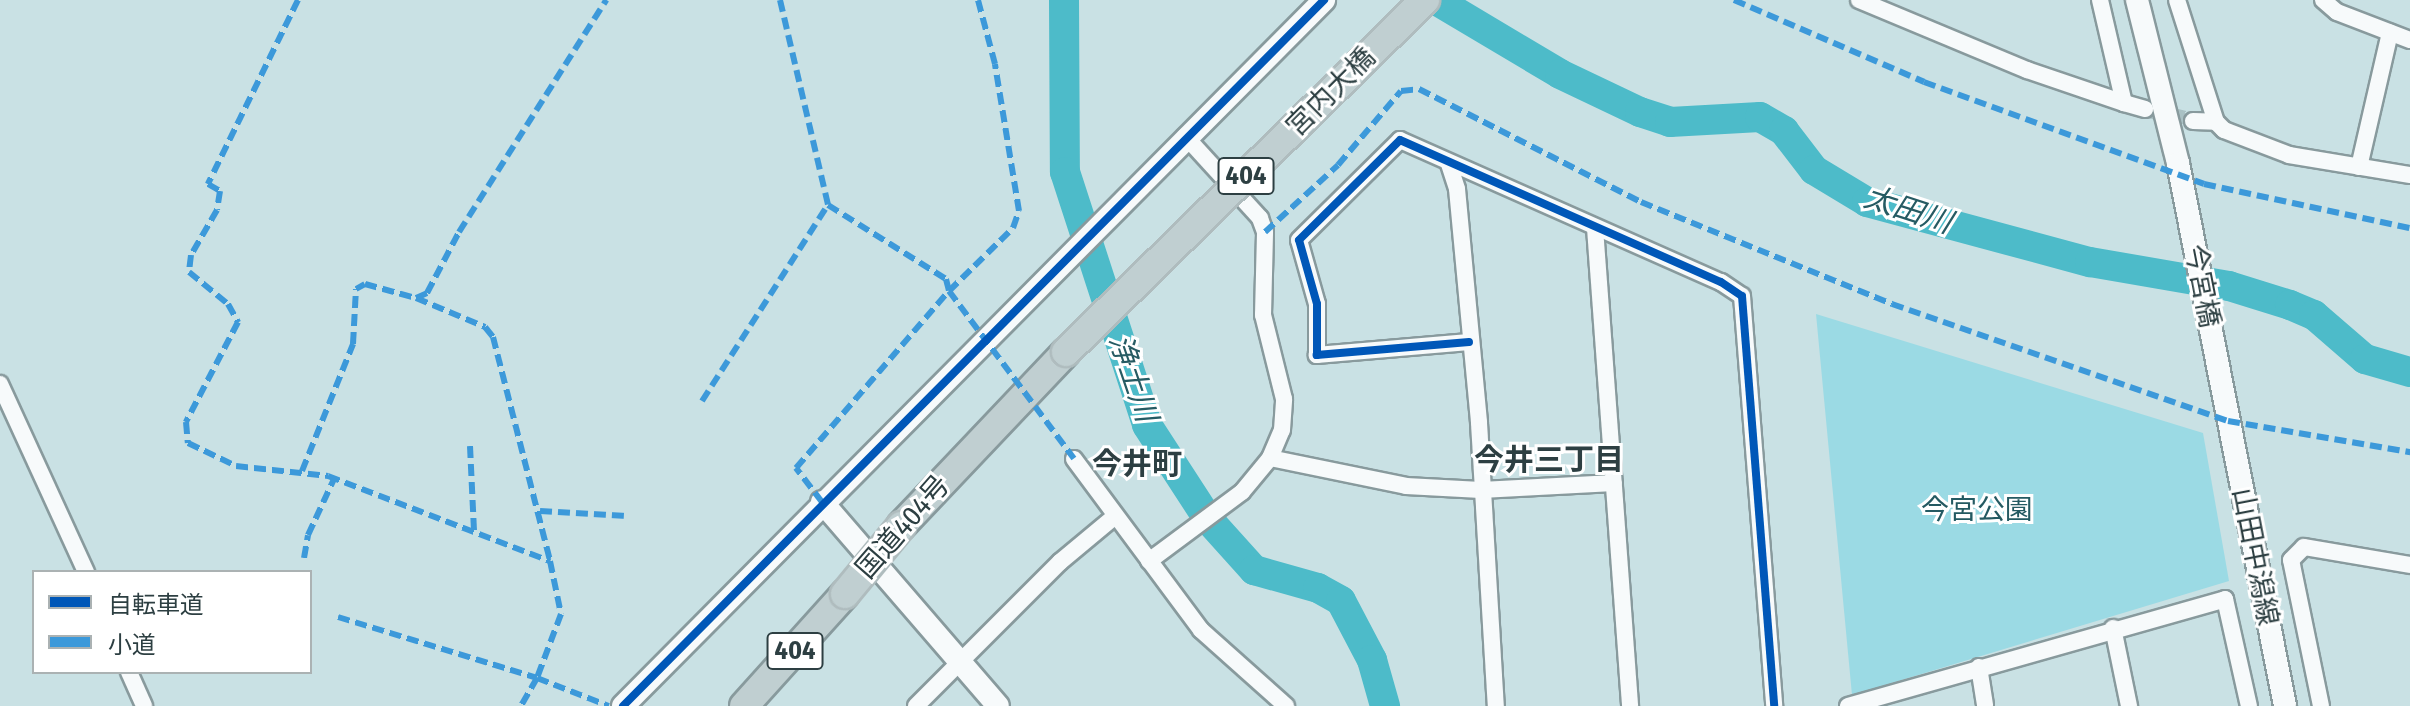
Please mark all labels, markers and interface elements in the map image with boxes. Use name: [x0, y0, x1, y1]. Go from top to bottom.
street label: 宮内大橋: [1280, 41, 1382, 143]
road number: 404: [1216, 154, 1276, 198]
water label: 太田川: [1860, 179, 1956, 241]
street label: 今宮橋: [2177, 242, 2227, 330]
water label: 浄土川: [1101, 330, 1165, 426]
district label: 今井三丁目: [1474, 442, 1624, 478]
district label: 今井町: [1092, 446, 1182, 482]
street label: 国道404号: [849, 469, 957, 585]
street label: 山田中潟線: [2225, 485, 2285, 629]
park label: 今宮公園: [1921, 493, 2033, 527]
legend: [32, 570, 312, 674]
text: 自転車道: [108, 591, 204, 619]
road number: 404: [765, 629, 825, 673]
text: 小道: [108, 631, 156, 659]

